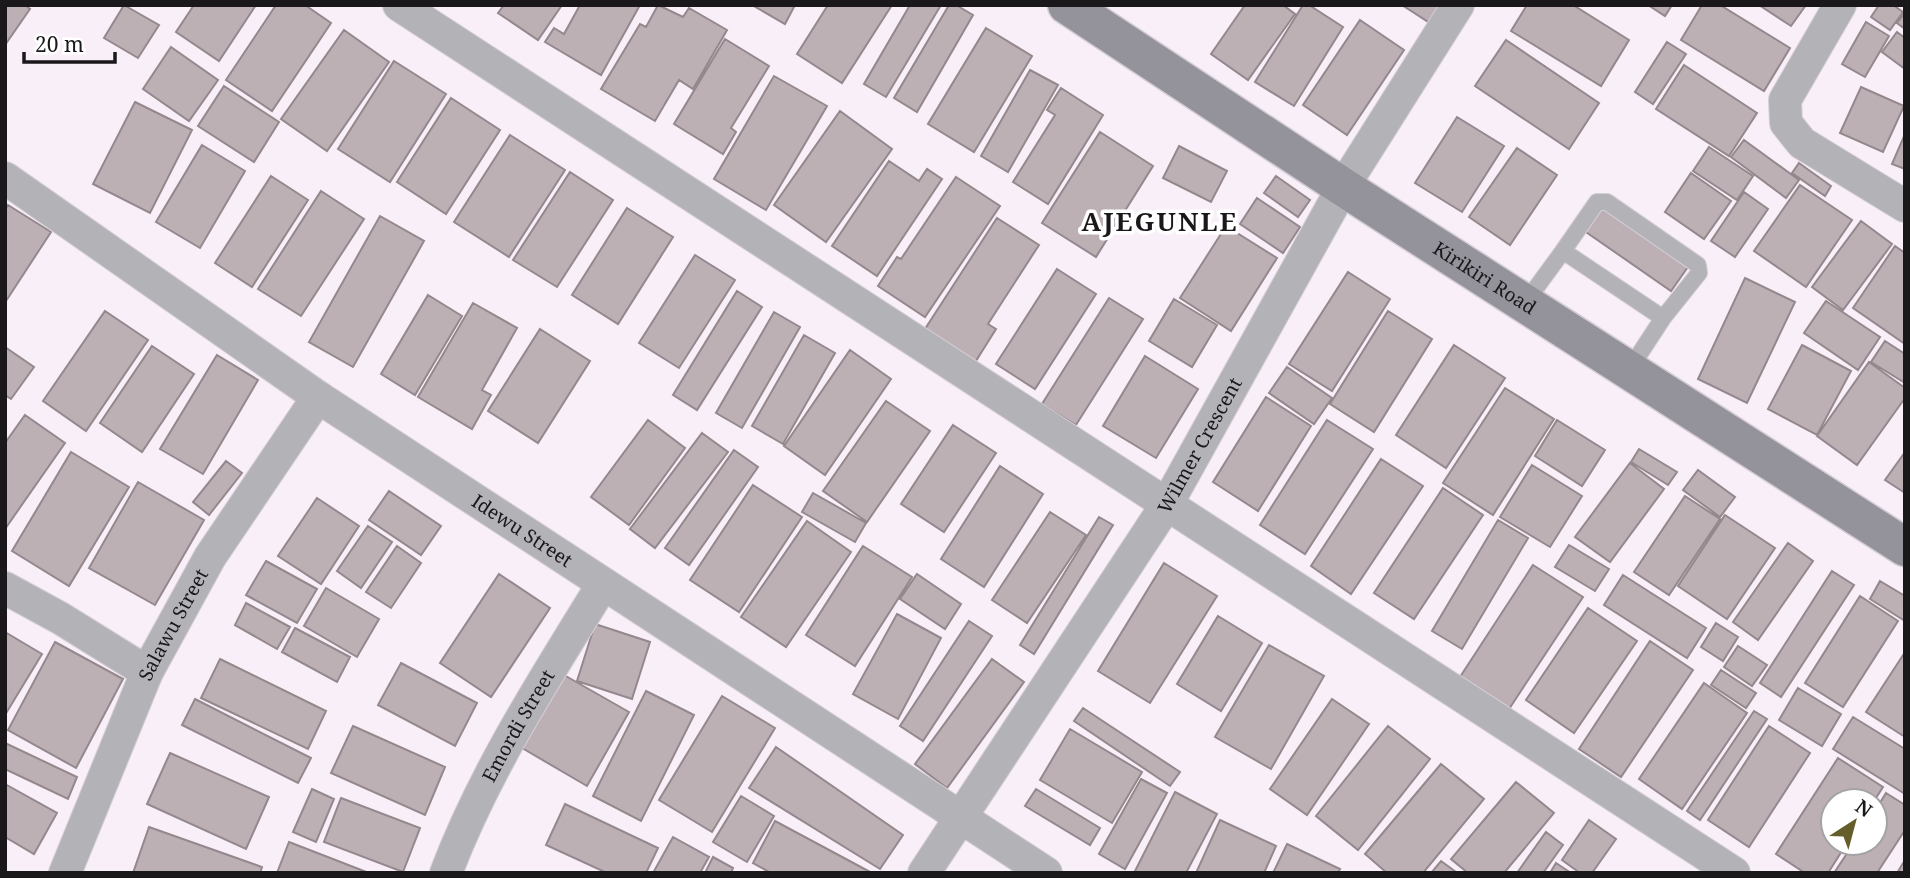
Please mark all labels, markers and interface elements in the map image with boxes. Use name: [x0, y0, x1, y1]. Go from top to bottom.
scale bar: [24, 21, 116, 65]
text: 20 m: [35, 30, 84, 58]
district label: AJEGUNLE: [1082, 203, 1238, 239]
street label: Kirikiri Road: [1428, 235, 1542, 321]
street label: Wilmer Crescent: [1151, 372, 1248, 518]
street label: Idewu Street: [467, 488, 578, 573]
street label: Salawu Street: [132, 564, 214, 684]
street label: Emordi Street: [476, 664, 560, 787]
north arrow: [1819, 787, 1889, 857]
text: N: [1850, 793, 1878, 823]

